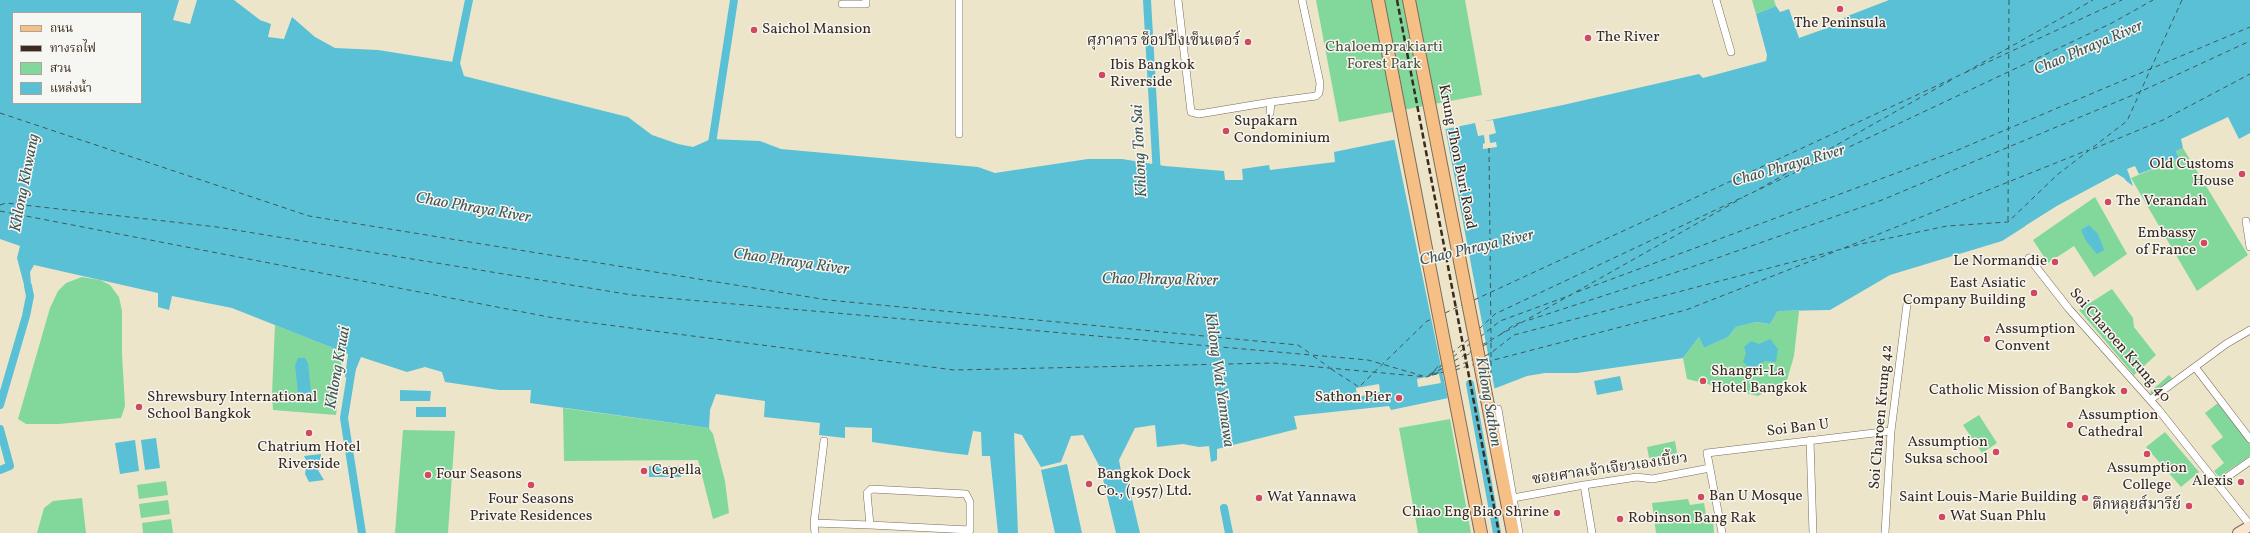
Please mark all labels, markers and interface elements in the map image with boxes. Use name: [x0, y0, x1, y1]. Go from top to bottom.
marker: The Peninsula: [1835, 4, 1845, 14]
legend: [12, 12, 142, 104]
place label: The Peninsula: [1794, 15, 1886, 33]
water label: Chao Phraya River: [2032, 17, 2146, 81]
text: ถนน: [50, 21, 73, 37]
place label: Saichol Mansion: [762, 21, 871, 39]
marker: Saichol Mansion: [749, 25, 759, 35]
place label: The River: [1596, 29, 1659, 47]
place label: ศุภาคาร ช็อปปิ้งเซ็นเตอร์: [1087, 33, 1240, 51]
marker: The River: [1583, 33, 1593, 43]
marker: ศุภาคาร ช็อปปิ้งเซ็นเตอร์: [1243, 37, 1253, 47]
park label: Chaloemprakiarti Forest Park: [1325, 39, 1443, 74]
text: ทางรถไฟ: [50, 41, 96, 57]
place label: Ibis Bangkok Riverside: [1110, 57, 1195, 92]
text: สวน: [50, 61, 71, 77]
marker: Ibis Bangkok Riverside: [1097, 70, 1107, 80]
text: แหล่งน้ำ: [50, 81, 92, 97]
street label: Krung Thon Buri Road: [1433, 83, 1479, 231]
water label: Khlong Ton Sai: [1129, 104, 1153, 198]
place label: Supakarn Condominium: [1234, 113, 1330, 148]
marker: Supakarn Condominium: [1221, 126, 1231, 136]
water label: Khlong Khwang: [7, 132, 45, 234]
water label: Chao Phraya River: [1730, 142, 1848, 192]
place label: Old Customs House: [2150, 156, 2234, 191]
marker: Old Customs House: [2237, 169, 2247, 179]
water label: Chao Phraya River: [414, 189, 532, 229]
place label: The Verandah: [2116, 193, 2207, 211]
marker: The Verandah: [2103, 197, 2113, 207]
place label: Embassy of France: [2135, 225, 2196, 260]
water label: Chao Phraya River: [1418, 227, 1536, 271]
marker: Embassy of France: [2199, 238, 2209, 248]
water label: Chao Phraya River: [732, 245, 850, 281]
place label: Le Normandie: [1953, 253, 2047, 271]
marker: Le Normandie: [2050, 257, 2060, 267]
water label: Chao Phraya River: [1102, 270, 1218, 292]
place label: East Asiatic Company Building: [1903, 275, 2026, 310]
street label: Soi Charoen Krung 40: [2064, 285, 2174, 407]
marker: East Asiatic Company Building: [2029, 288, 2039, 298]
water label: Khlong Wat Yannawa: [1199, 311, 1237, 449]
place label: Assumption Convent: [1995, 321, 2075, 356]
water label: Khlong Kruai: [322, 325, 356, 411]
marker: Assumption Convent: [1982, 334, 1992, 344]
street label: Soi Charoen Krung 42: [1867, 344, 1897, 490]
water label: Khlong Sathon: [1470, 355, 1504, 449]
place label: Shangri-La Hotel Bangkok: [1711, 363, 1807, 398]
marker: Shangri-La Hotel Bangkok: [1698, 376, 1708, 386]
place label: Catholic Mission of Bangkok: [1929, 382, 2116, 400]
marker: Catholic Mission of Bangkok: [2119, 386, 2129, 396]
place label: Shrewsbury International School Bangkok: [147, 389, 317, 424]
place label: Sathon Pier: [1315, 389, 1391, 407]
marker: Sathon Pier: [1394, 393, 1404, 403]
marker: Shrewsbury International School Bangkok: [134, 402, 144, 412]
place label: Assumption Cathedral: [2078, 407, 2158, 442]
street label: Soi Ban U: [1766, 416, 1830, 442]
marker: Assumption Cathedral: [2065, 420, 2075, 430]
marker: Chatrium Hotel Riverside: [304, 428, 314, 438]
place label: Assumption Suksa school: [1904, 434, 1988, 469]
place label: Chatrium Hotel Riverside: [258, 439, 360, 474]
marker: Assumption Suksa school: [1991, 447, 2001, 457]
marker: Assumption College: [2142, 449, 2152, 459]
street label: ซอยศาลเจ้าเจียวเองเบี้ยว: [1531, 450, 1689, 490]
place label: Assumption College: [2107, 460, 2187, 495]
place label: Capella: [652, 462, 701, 480]
place label: Four Seasons: [436, 466, 522, 484]
marker: Capella: [639, 466, 649, 476]
place label: Bangkok Dock Co., (1957) Ltd.: [1097, 466, 1191, 501]
marker: Four Seasons: [423, 470, 433, 480]
place label: Alexis: [2192, 473, 2233, 491]
marker: Alexis: [2236, 477, 2246, 487]
marker: Bangkok Dock Co., (1957) Ltd.: [1084, 479, 1094, 489]
marker: Four Seasons Private Residences: [526, 480, 536, 490]
place label: Ban U Mosque: [1709, 488, 1803, 506]
place label: Wat Yannawa: [1267, 489, 1356, 507]
place label: Saint Louis-Marie Building: [1899, 489, 2077, 507]
place label: Four Seasons Private Residences: [470, 491, 592, 526]
marker: Ban U Mosque: [1696, 492, 1706, 502]
marker: Wat Yannawa: [1254, 493, 1264, 503]
marker: Saint Louis-Marie Building: [2080, 493, 2090, 503]
place label: ตึกหลุยส์มารีย์: [2092, 497, 2181, 515]
marker: ตึกหลุยส์มารีย์: [2184, 501, 2194, 511]
place label: Chiao Eng Biao Shrine: [1402, 504, 1549, 522]
marker: Chiao Eng Biao Shrine: [1552, 508, 1562, 518]
place label: Wat Suan Phlu: [1950, 508, 2046, 526]
place label: Robinson Bang Rak: [1628, 510, 1756, 528]
marker: Wat Suan Phlu: [1937, 512, 1947, 522]
marker: Robinson Bang Rak: [1615, 514, 1625, 524]

